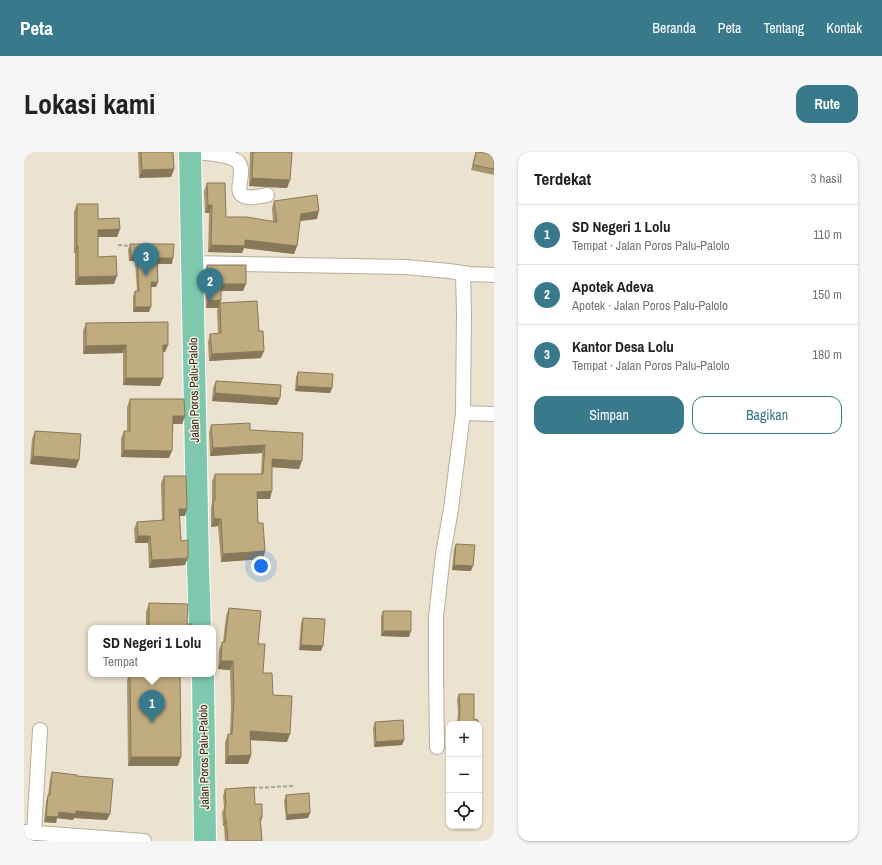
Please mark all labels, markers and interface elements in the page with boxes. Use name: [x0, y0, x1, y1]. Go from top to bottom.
text: Peta: [20, 15, 53, 41]
text: Beranda: [652, 19, 696, 37]
text: Peta: [718, 19, 741, 37]
text: Tentang: [763, 19, 804, 37]
text: Kontak: [826, 19, 862, 37]
text: Lokasi kami: [24, 85, 155, 123]
button: Rute: [796, 85, 858, 123]
text: Terdekat: [534, 167, 591, 190]
text: 3 hasil: [811, 170, 842, 187]
text: SD Negeri 1 Lolu: [572, 216, 670, 237]
text: 1: [544, 226, 550, 243]
text: 110 m: [813, 226, 842, 243]
text: Tempat · Jalan Poros Palu-Palolo: [572, 237, 730, 254]
pin: 3: [133, 243, 159, 276]
pin: 2: [197, 268, 223, 301]
text: Apotek Adeva: [572, 276, 654, 297]
text: 2: [544, 286, 550, 303]
text: 150 m: [812, 286, 842, 303]
text: Apotek · Jalan Poros Palu-Palolo: [572, 297, 728, 314]
text: Kantor Desa Lolu: [572, 336, 674, 357]
street label: Jalan Poros Palu-Palolo: [185, 337, 203, 443]
text: 3: [544, 346, 550, 363]
text: 180 m: [812, 346, 842, 363]
text: Tempat · Jalan Poros Palu-Palolo: [572, 357, 730, 374]
button: Simpan: [534, 396, 684, 434]
button: Bagikan: [692, 396, 842, 434]
your location: [251, 556, 271, 576]
popup: [88, 625, 216, 677]
text: SD Negeri 1 Lolu: [103, 632, 201, 653]
text: Tempat: [103, 653, 138, 670]
pin: 1: [139, 690, 165, 723]
street label: Jalan Poros Palu-Palolo: [195, 704, 213, 810]
map controls: [446, 721, 482, 829]
button: +: [446, 721, 482, 757]
button: −: [446, 757, 482, 793]
button: locate: [446, 793, 482, 829]

